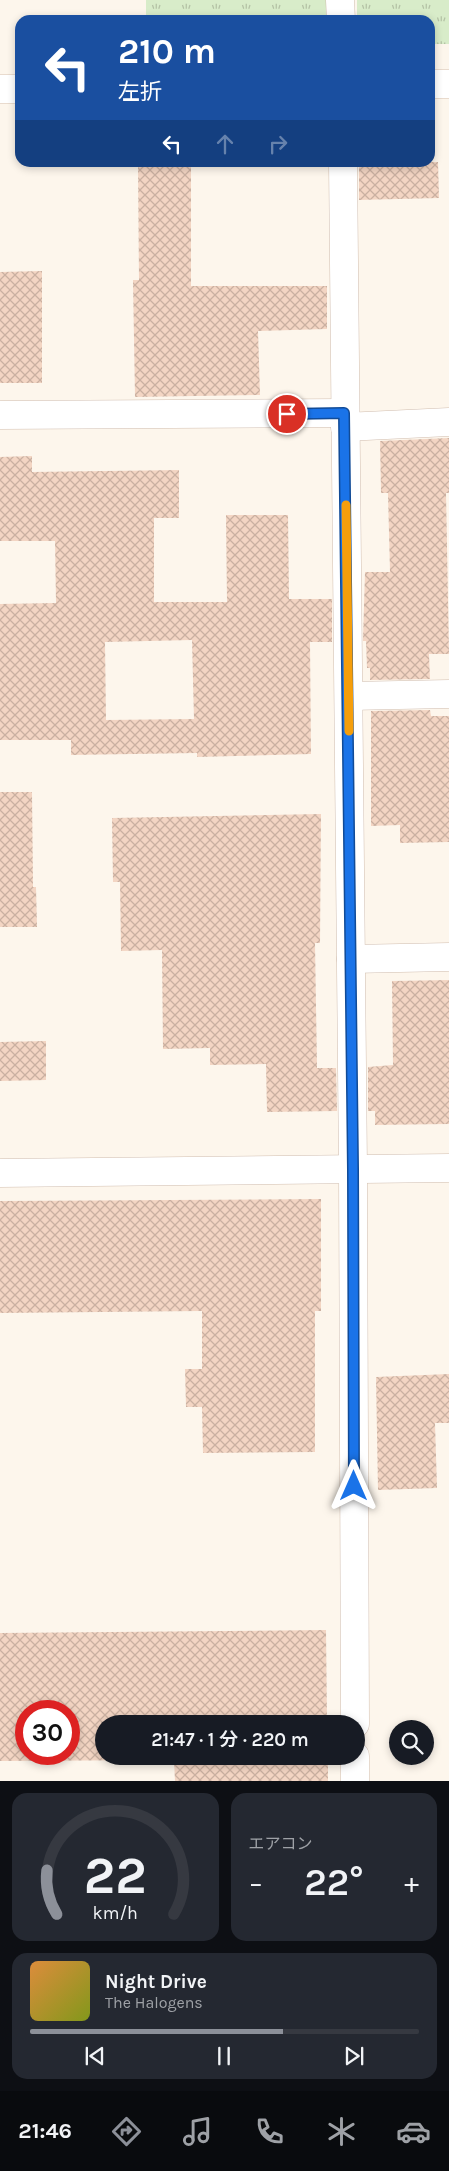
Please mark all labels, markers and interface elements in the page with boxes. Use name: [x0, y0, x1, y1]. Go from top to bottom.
text: 210 m: [118, 31, 216, 72]
icon: left: [35, 35, 100, 100]
text: 左折: [118, 79, 162, 105]
icon: left: [158, 130, 186, 158]
icon: ahead: [211, 130, 239, 158]
icon: right: [264, 130, 292, 158]
pin: [266, 393, 308, 435]
icon: arrive: [273, 400, 301, 428]
position arrow: [327, 1459, 379, 1511]
speed limit sign: 30: [15, 1700, 80, 1765]
map controls: [389, 1720, 434, 1765]
button: search: [389, 1720, 434, 1765]
text: 21:47 · 1 分 · 220 m: [151, 1729, 309, 1751]
text: エアコン: [249, 1834, 313, 1853]
text: 22: [84, 1845, 147, 1906]
text: 22°: [304, 1860, 364, 1905]
text: −: [249, 1866, 263, 1899]
text: +: [404, 1866, 419, 1899]
text: km/h: [93, 1903, 138, 1924]
text: Night Drive: [105, 1971, 207, 1993]
text: The Halogens: [105, 1993, 203, 2012]
icon: previous: [81, 2042, 109, 2070]
icon: pause: [210, 2042, 238, 2070]
icon: next: [340, 2042, 368, 2070]
icon: directions: [109, 2114, 144, 2149]
icon: music: [180, 2114, 215, 2149]
icon: phone: [252, 2114, 287, 2149]
icon: climate: [324, 2114, 359, 2149]
icon: car: [396, 2114, 431, 2149]
text: 21:46: [18, 2118, 72, 2144]

